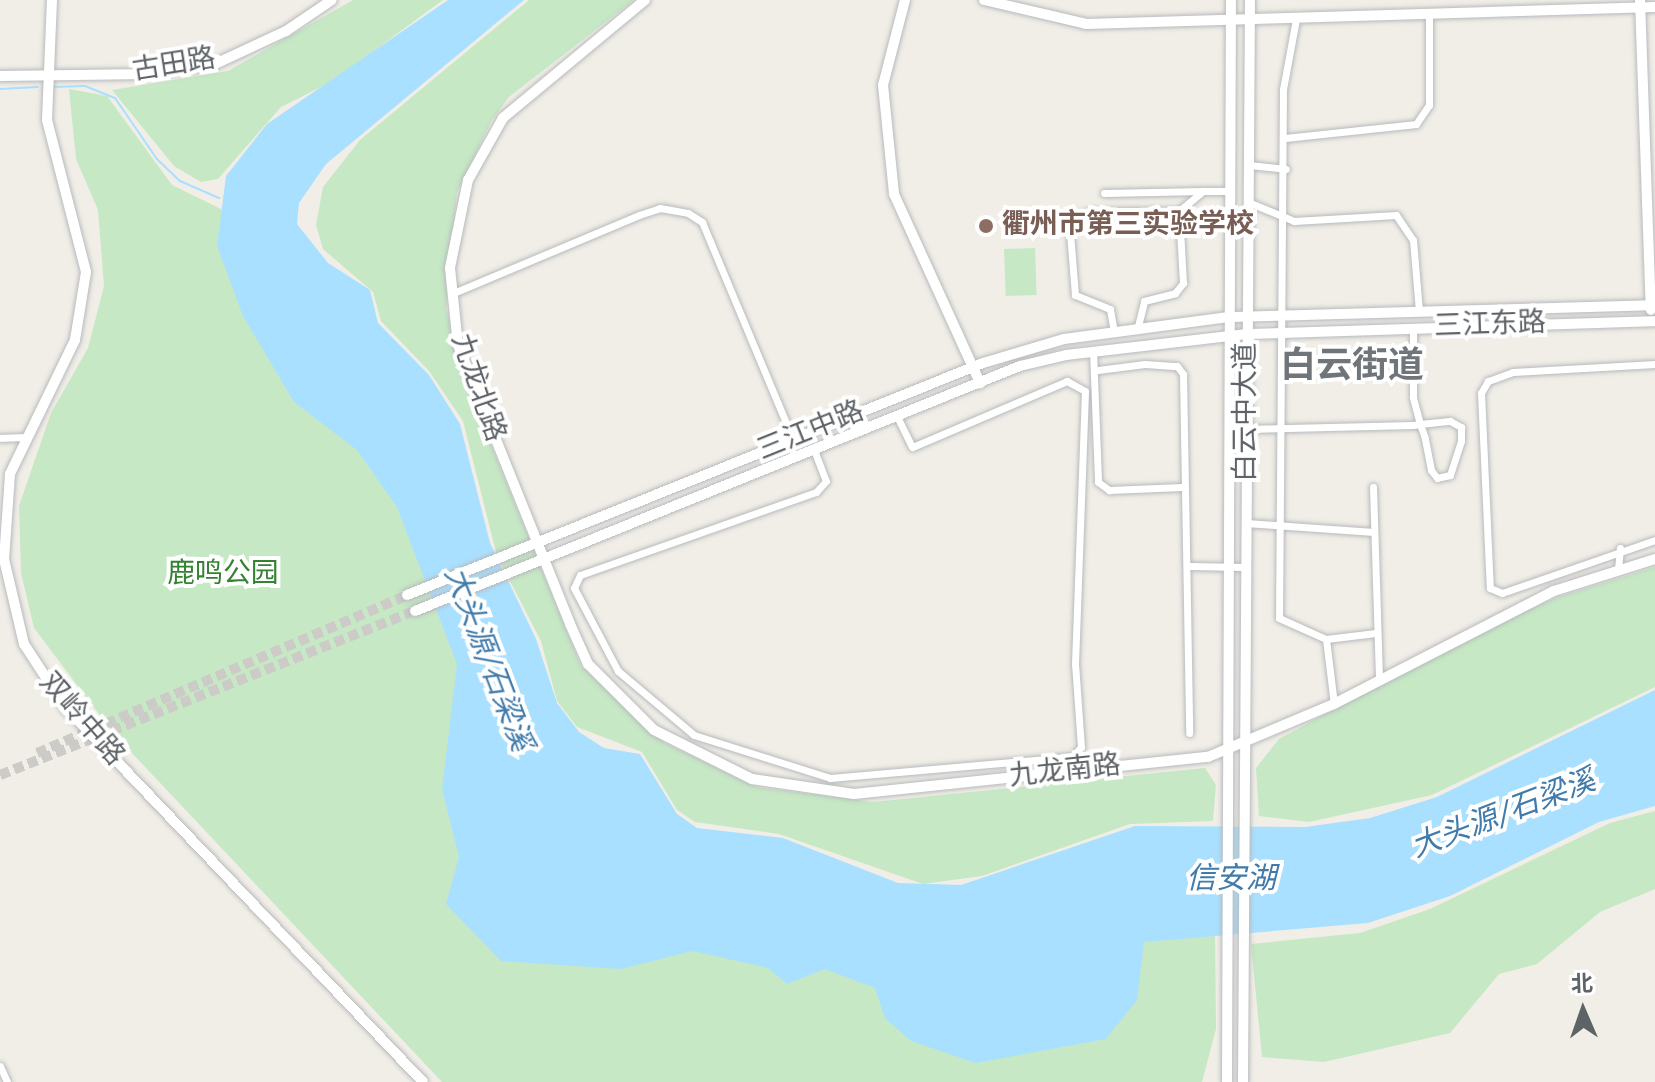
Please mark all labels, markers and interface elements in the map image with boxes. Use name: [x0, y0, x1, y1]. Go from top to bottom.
street label: 古田路: [130, 43, 218, 89]
place label: 衢州市第三实验学校: [1002, 209, 1254, 243]
marker: 衢州市第三实验学校: [977, 217, 995, 235]
street label: 三江东路: [1433, 307, 1547, 345]
street label: 九龙北路: [443, 330, 511, 446]
street label: 白云中大道: [1230, 342, 1264, 482]
district label: 白云街道: [1280, 347, 1424, 391]
street label: 三江中路: [753, 395, 869, 469]
park label: 鹿鸣公园: [167, 558, 279, 592]
water label: 大头源/石梁溪: [434, 563, 538, 757]
street label: 双岭中路: [32, 667, 130, 773]
street label: 九龙南路: [1008, 749, 1122, 795]
water label: 大头源/石梁溪: [1407, 764, 1601, 868]
water label: 信安湖: [1186, 863, 1276, 899]
north arrow: [1543, 970, 1623, 1050]
text: 北: [1571, 972, 1594, 999]

